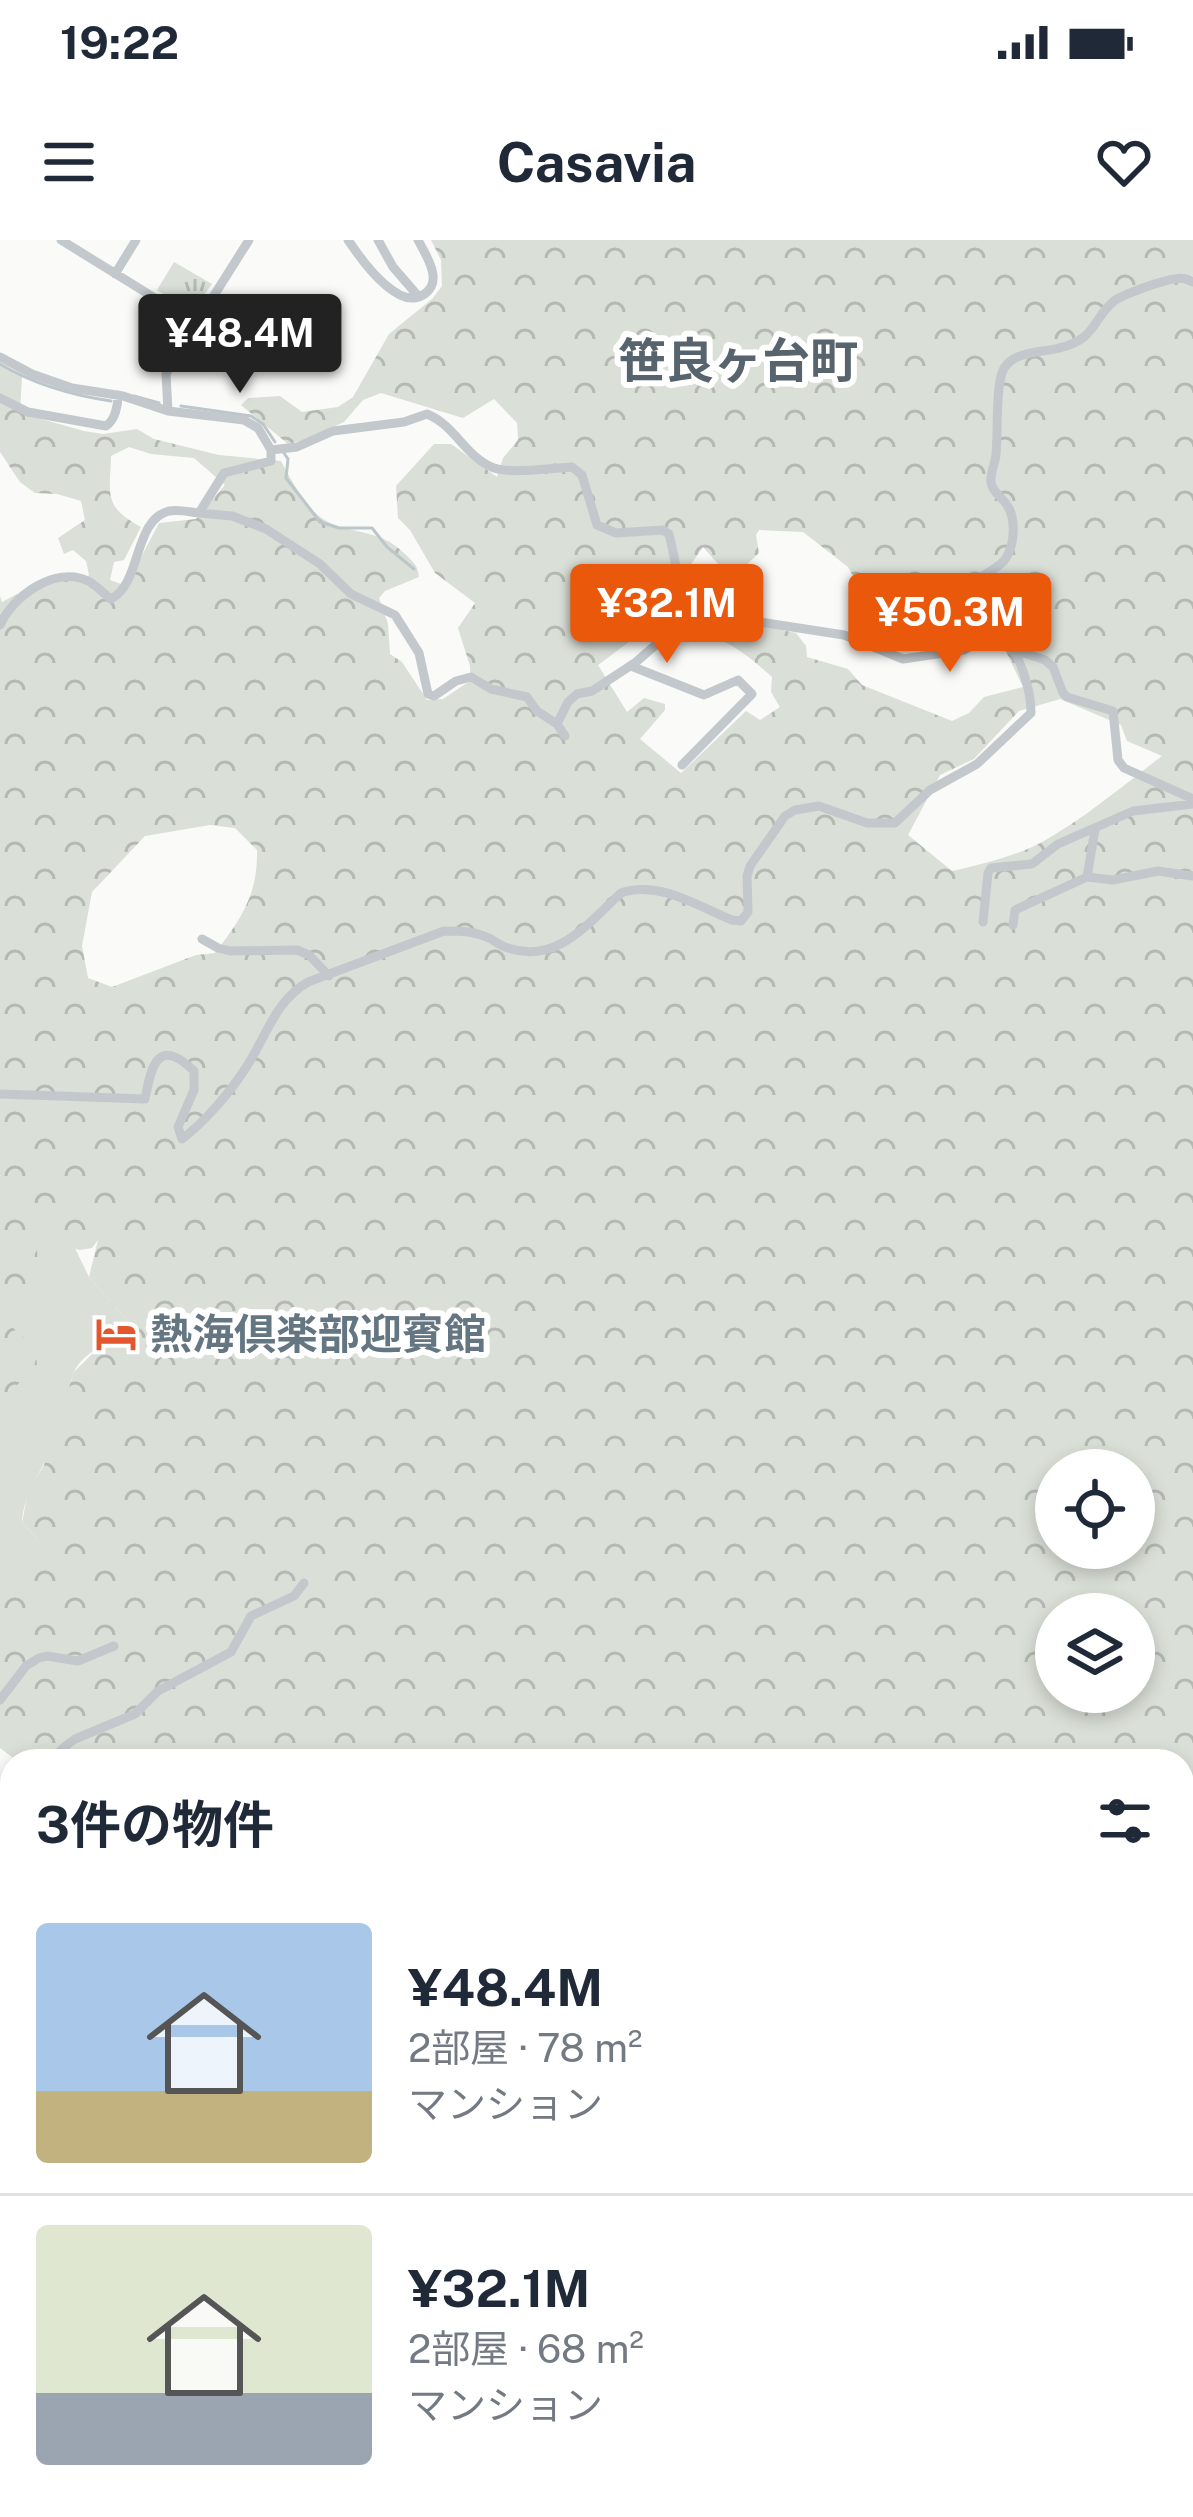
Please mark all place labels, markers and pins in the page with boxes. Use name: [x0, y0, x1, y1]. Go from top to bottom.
pin: ¥48.4M: [142, 294, 338, 396]
pin: ¥32.1M: [569, 564, 765, 666]
pin: ¥50.3M: [852, 573, 1048, 675]
place label: 熱海倶楽部迎賓館: [150, 1309, 486, 1358]
hotel icon: 熱海倶楽部迎賓館: [93, 1311, 139, 1357]

